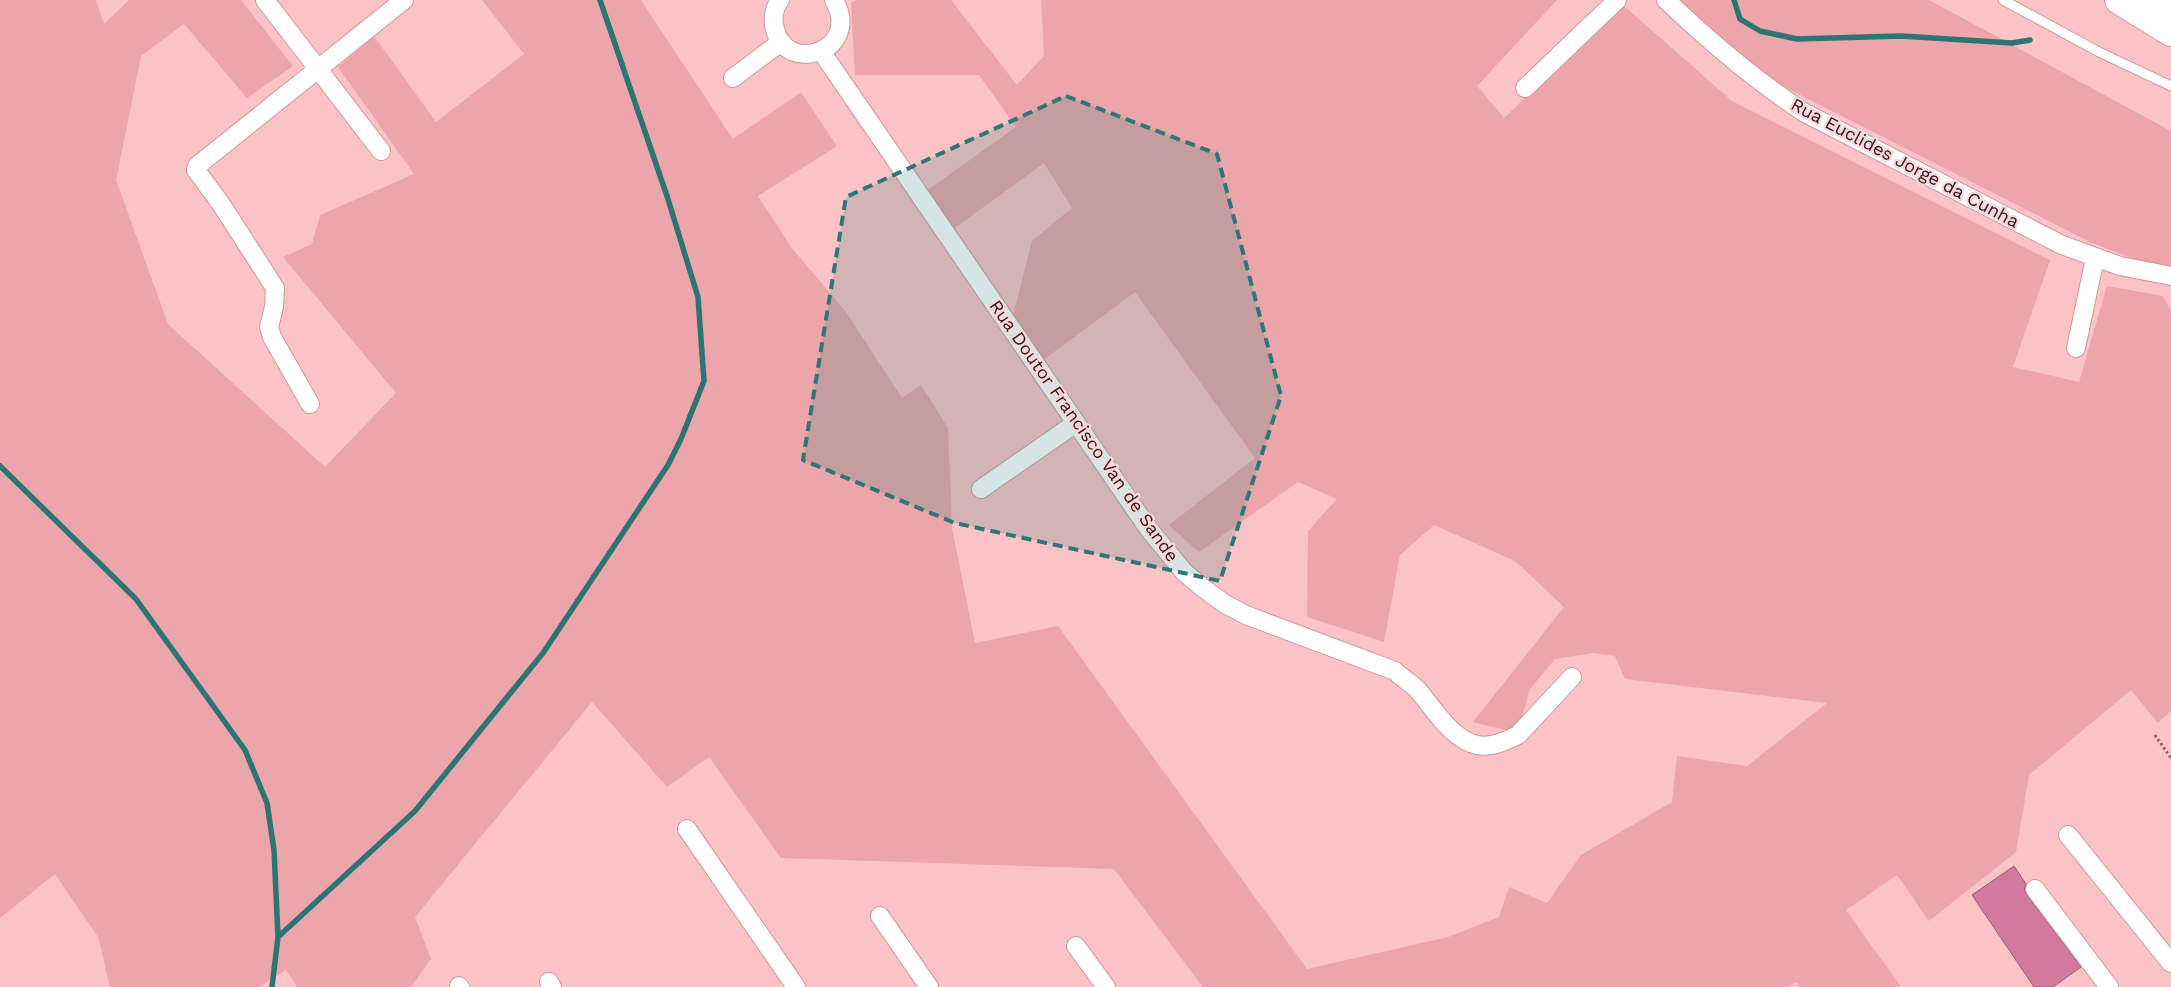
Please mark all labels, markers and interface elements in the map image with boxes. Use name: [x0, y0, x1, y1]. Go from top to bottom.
street label: Rua Euclides Jorge da Cunha: [1788, 93, 2023, 232]
street label: Rua Doutor Francisco Van de Sande: [986, 296, 1183, 566]

